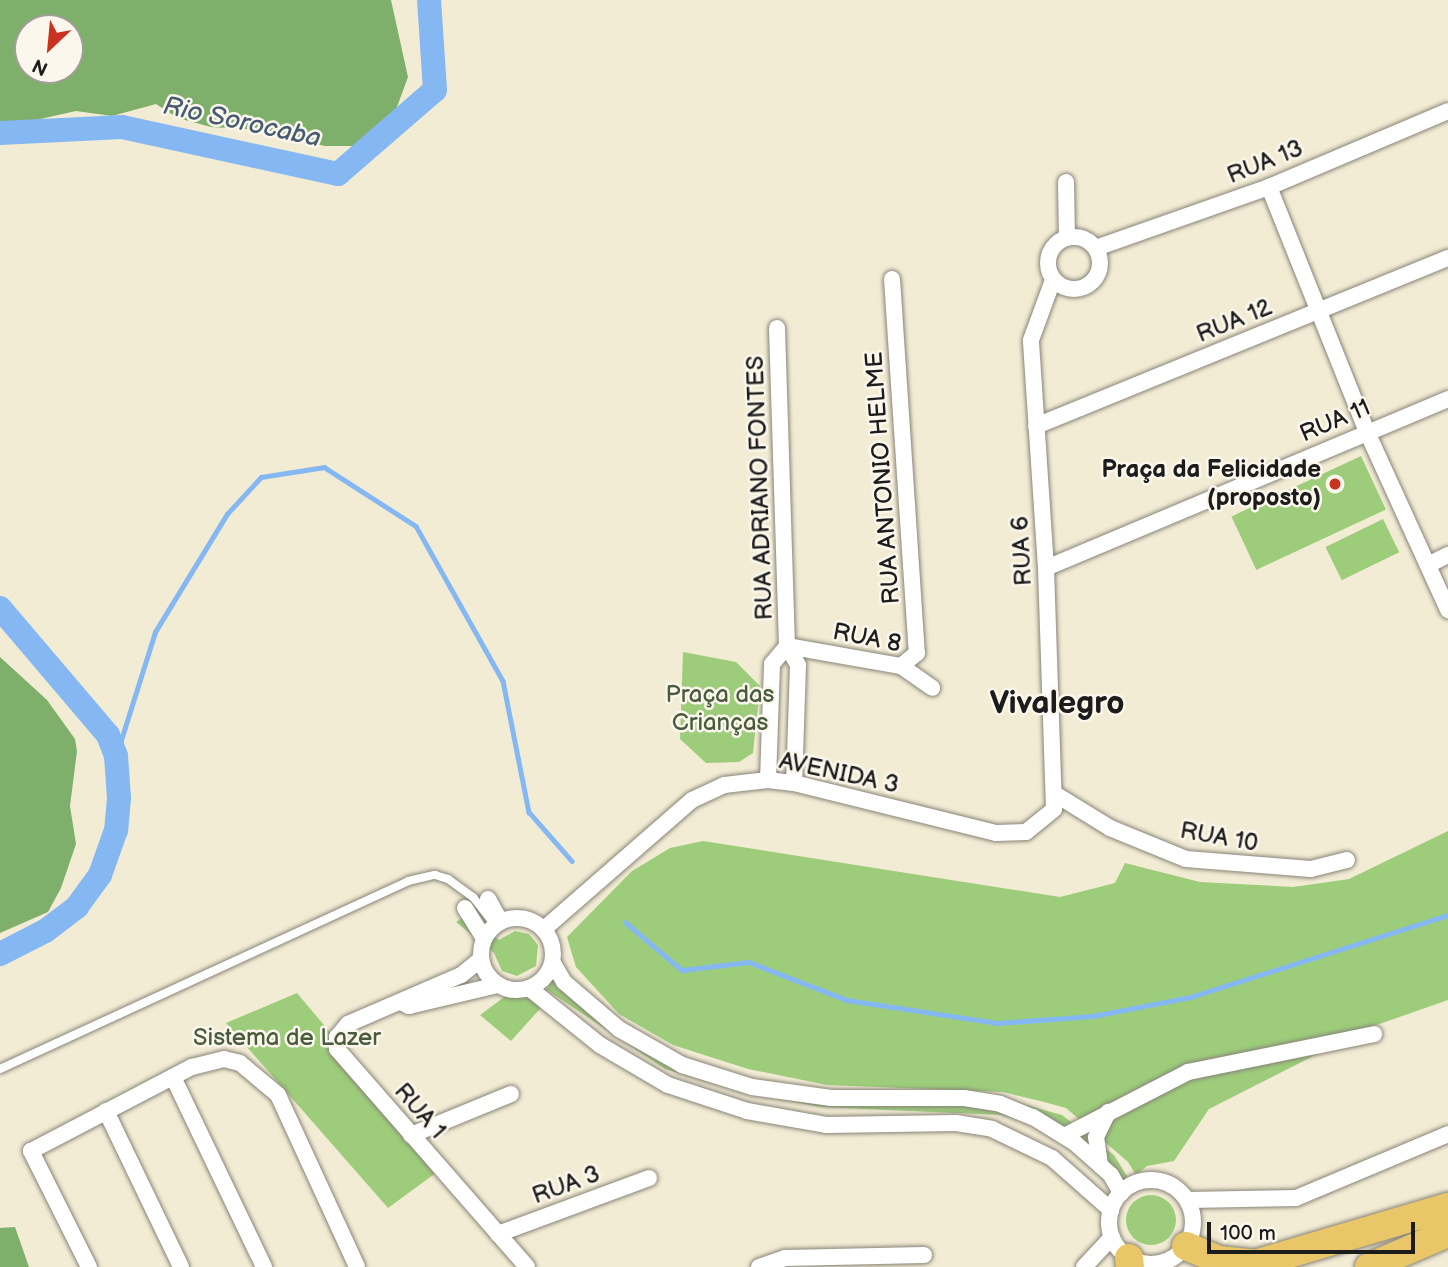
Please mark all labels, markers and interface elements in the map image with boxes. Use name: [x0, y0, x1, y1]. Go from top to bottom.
north arrow: [14, 14, 84, 84]
text: N: [29, 53, 52, 80]
water label: Rio Sorocaba: [160, 91, 324, 155]
street label: RUA 13: [1223, 134, 1307, 190]
street label: RUA 12: [1192, 293, 1276, 349]
street label: RUA ANTONIO HELME: [860, 351, 906, 605]
street label: RUA ADRIANO FONTES: [741, 355, 779, 621]
street label: RUA 11: [1295, 393, 1375, 449]
place label: Praça da Felicidade (proposto): [1101, 456, 1321, 512]
marker: Praça da Felicidade (proposto): [1327, 476, 1343, 492]
street label: RUA 6: [1006, 515, 1038, 587]
street label: RUA 8: [830, 617, 904, 659]
park label: Praça das Crianças: [666, 681, 774, 737]
district label: Vivalegro: [990, 685, 1124, 723]
street label: AVENIDA 3: [777, 746, 901, 800]
street label: RUA 10: [1178, 816, 1260, 858]
park label: Sistema de Lazer: [193, 1024, 381, 1052]
street label: RUA 1: [388, 1077, 452, 1145]
street label: RUA 3: [528, 1160, 604, 1210]
scale bar: [1210, 1208, 1418, 1252]
text: 100 m: [1220, 1221, 1276, 1246]

